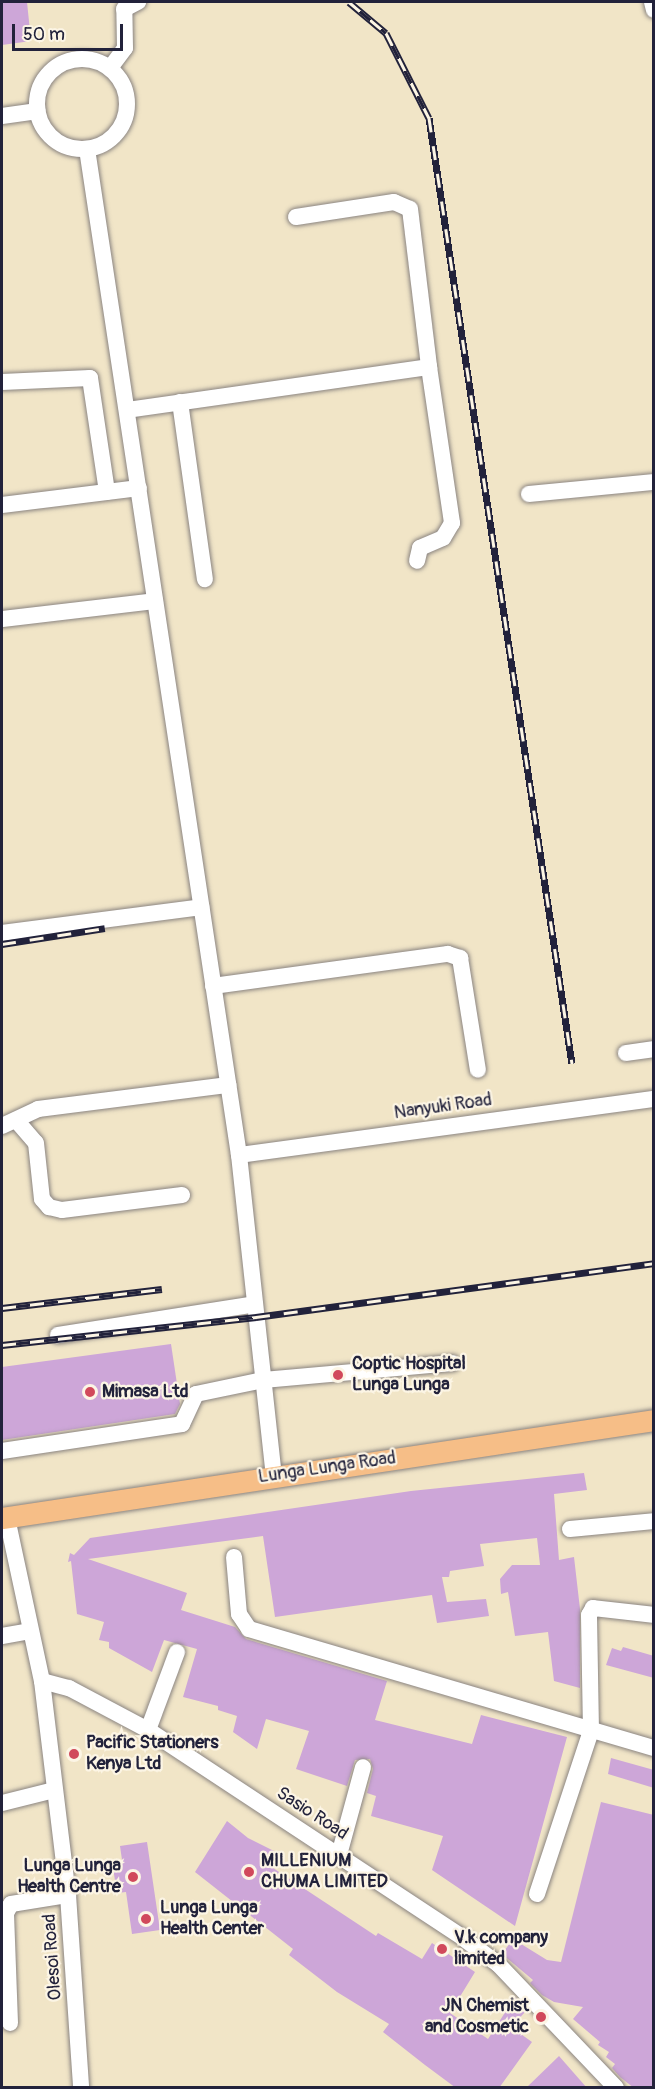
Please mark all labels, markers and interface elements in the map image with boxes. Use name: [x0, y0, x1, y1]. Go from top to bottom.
scale bar: [15, 12, 126, 50]
text: 50 m: [23, 23, 65, 46]
street label: Nanyuki Road: [393, 1089, 493, 1125]
place label: Coptic Hospital Lunga Lunga: [352, 1354, 466, 1396]
marker: Coptic Hospital Lunga Lunga: [329, 1366, 347, 1384]
place label: Mimasa Ltd: [102, 1381, 189, 1403]
marker: Mimasa Ltd: [83, 1385, 97, 1399]
street label: Lunga Lunga Road: [257, 1448, 397, 1488]
place label: Pacific Stationers Kenya Ltd: [86, 1733, 219, 1776]
marker: Pacific Stationers Kenya Ltd: [67, 1747, 81, 1761]
street label: Sasio Road: [272, 1783, 352, 1845]
place label: MILLENIUM CHUMA LIMITED: [261, 1851, 388, 1894]
place label: Lunga Lunga Health Centre: [17, 1856, 121, 1898]
marker: MILLENIUM CHUMA LIMITED: [242, 1865, 256, 1879]
marker: Lunga Lunga Health Centre: [126, 1870, 140, 1884]
place label: Lunga Lunga Health Center: [160, 1898, 264, 1940]
marker: Lunga Lunga Health Center: [137, 1910, 155, 1928]
street label: Olesoi Road: [39, 1913, 67, 2001]
place label: V.k company limited: [454, 1928, 548, 1970]
marker: V.k company limited: [435, 1942, 449, 1956]
place label: JN Chemist and Cosmetic: [425, 1996, 529, 2038]
marker: JN Chemist and Cosmetic: [534, 2010, 548, 2024]

